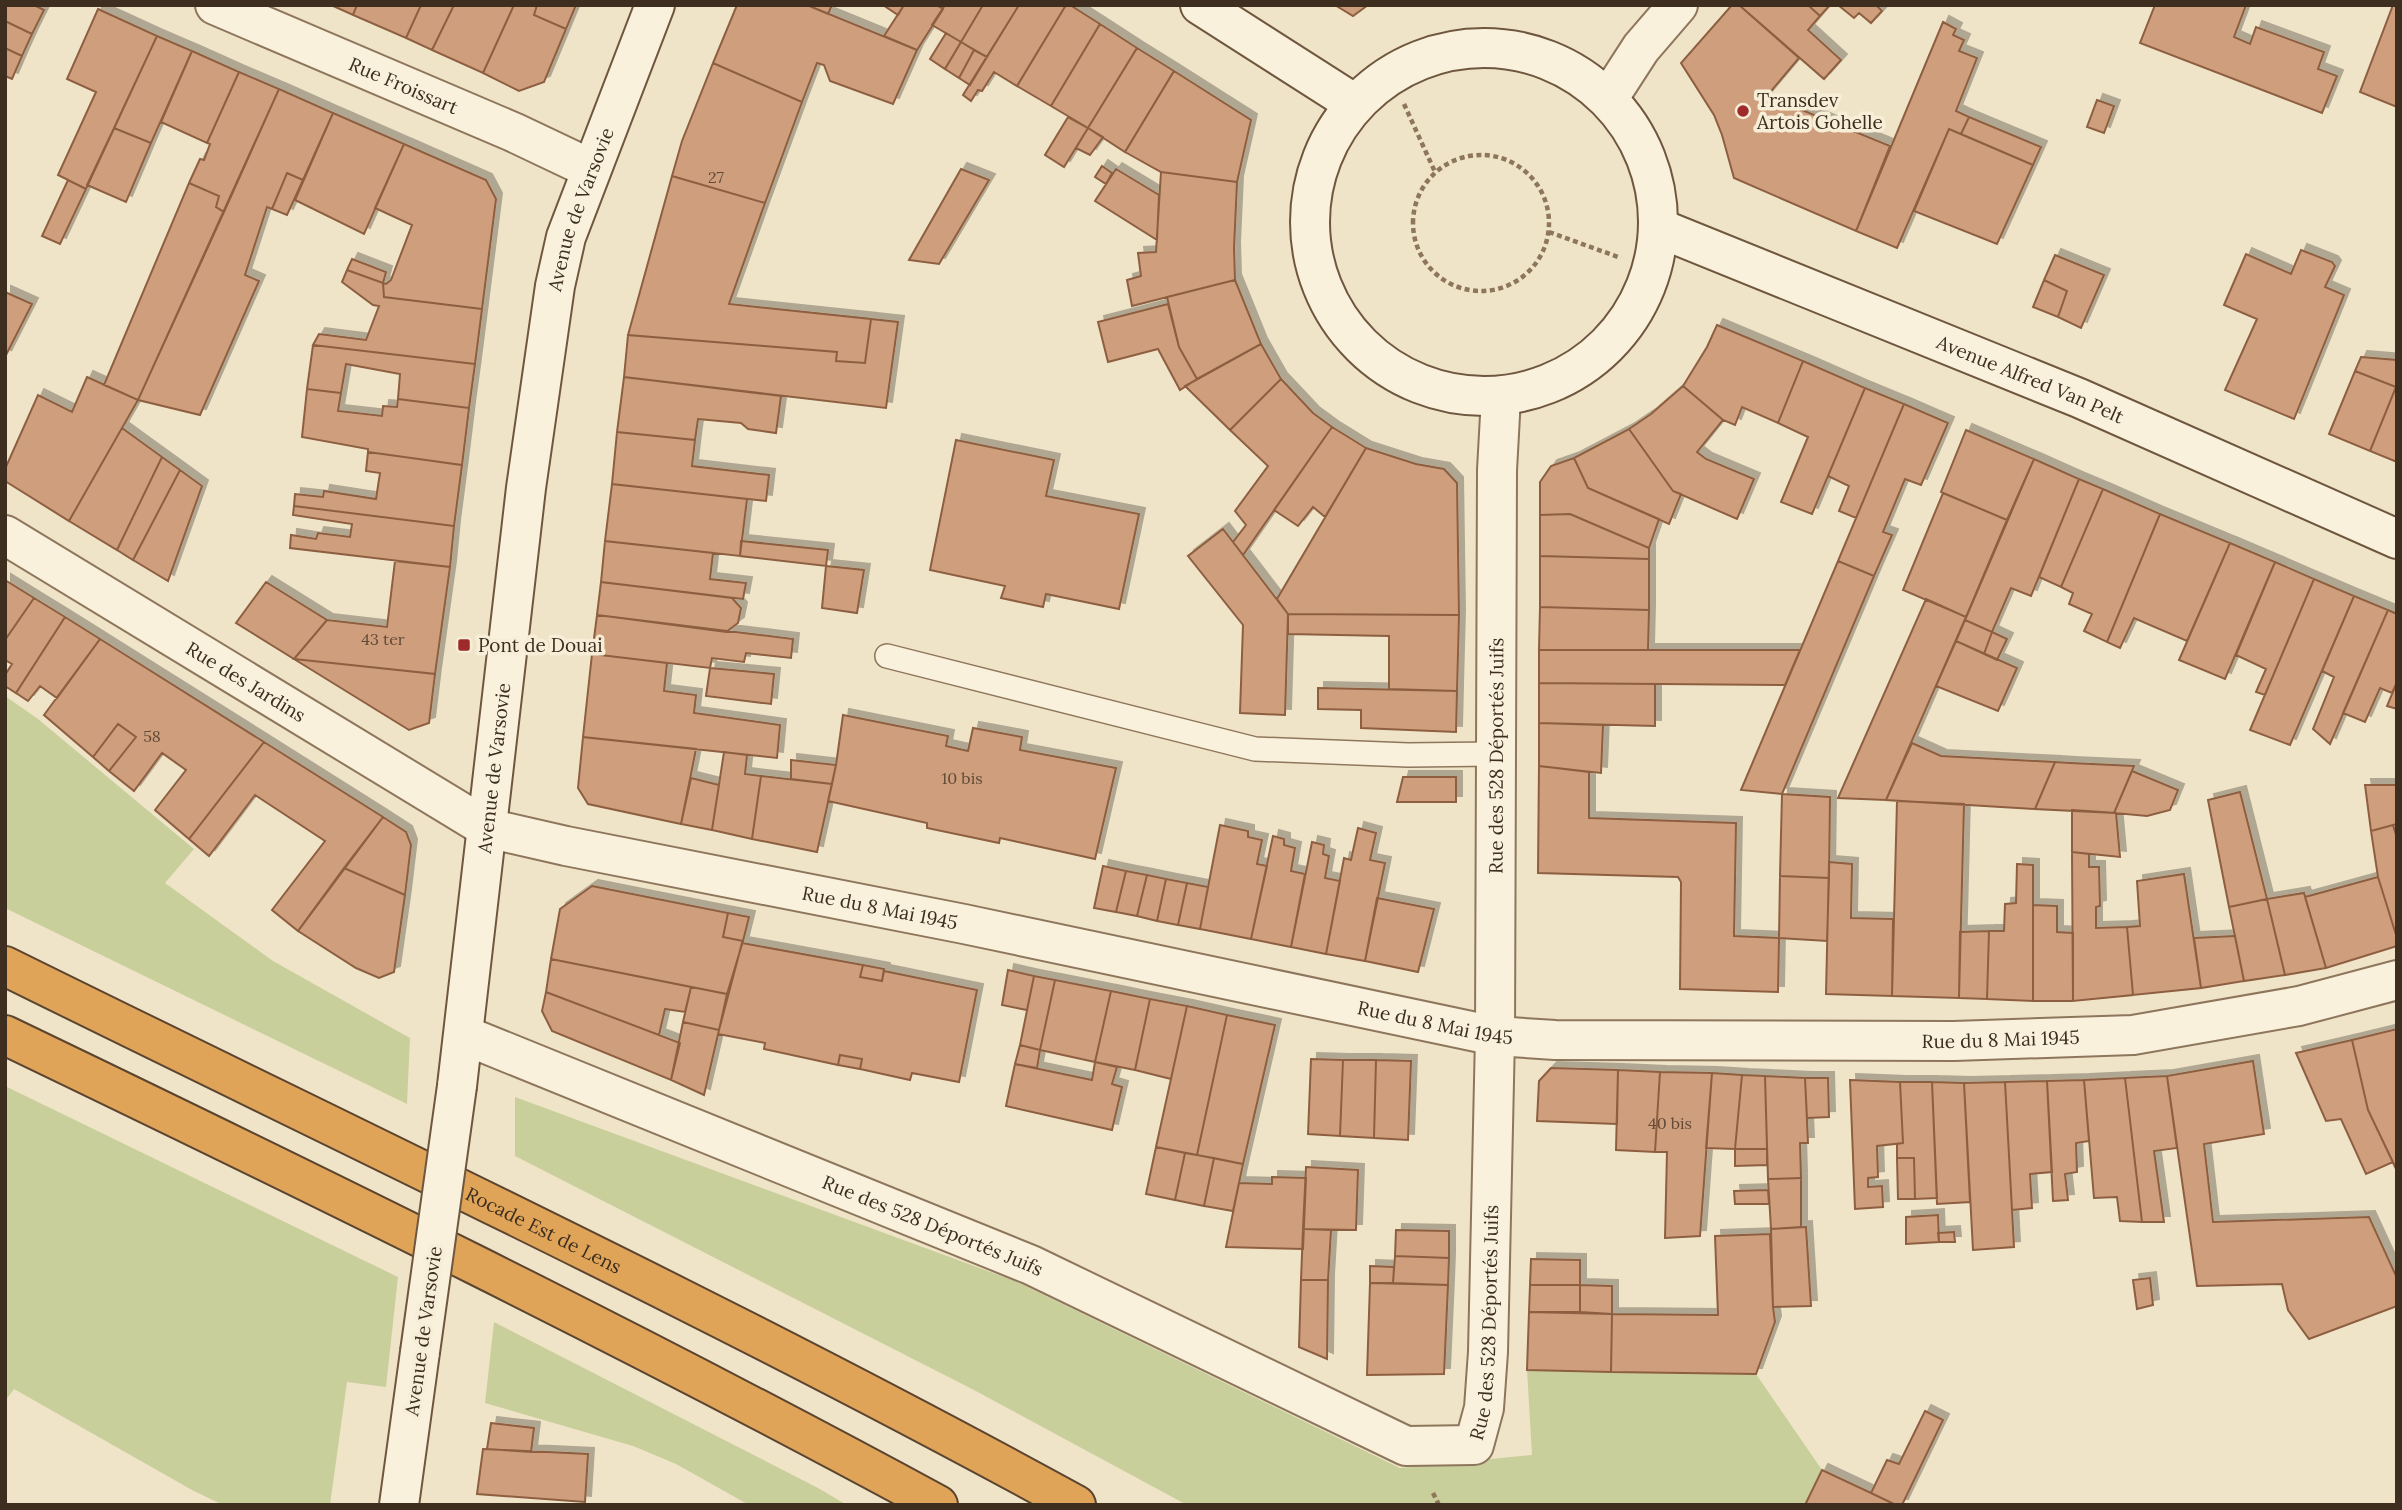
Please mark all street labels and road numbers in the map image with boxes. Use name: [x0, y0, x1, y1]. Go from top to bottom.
street label: Rue Froissart: [345, 51, 463, 120]
street label: Avenue de Varsovie: [542, 124, 619, 294]
street label: Avenue Alfred Van Pelt: [1932, 329, 2128, 429]
street label: Rue des Jardins: [182, 636, 310, 727]
street label: Rue des 528 Déportés Juifs: [1484, 638, 1508, 874]
street label: Avenue de Varsovie: [472, 682, 515, 856]
street label: Rue du 8 Mai 1945: [800, 881, 960, 935]
street label: Rue du 8 Mai 1945: [1355, 995, 1514, 1049]
street label: Rue du 8 Mai 1945: [1921, 1025, 2080, 1053]
street label: Rue des 528 Déportés Juifs: [819, 1170, 1047, 1281]
street label: Rocade Est de Lens: [462, 1181, 626, 1279]
street label: Rue des 528 Déportés Juifs: [1464, 1204, 1503, 1443]
street label: Avenue de Varsovie: [399, 1245, 447, 1418]

